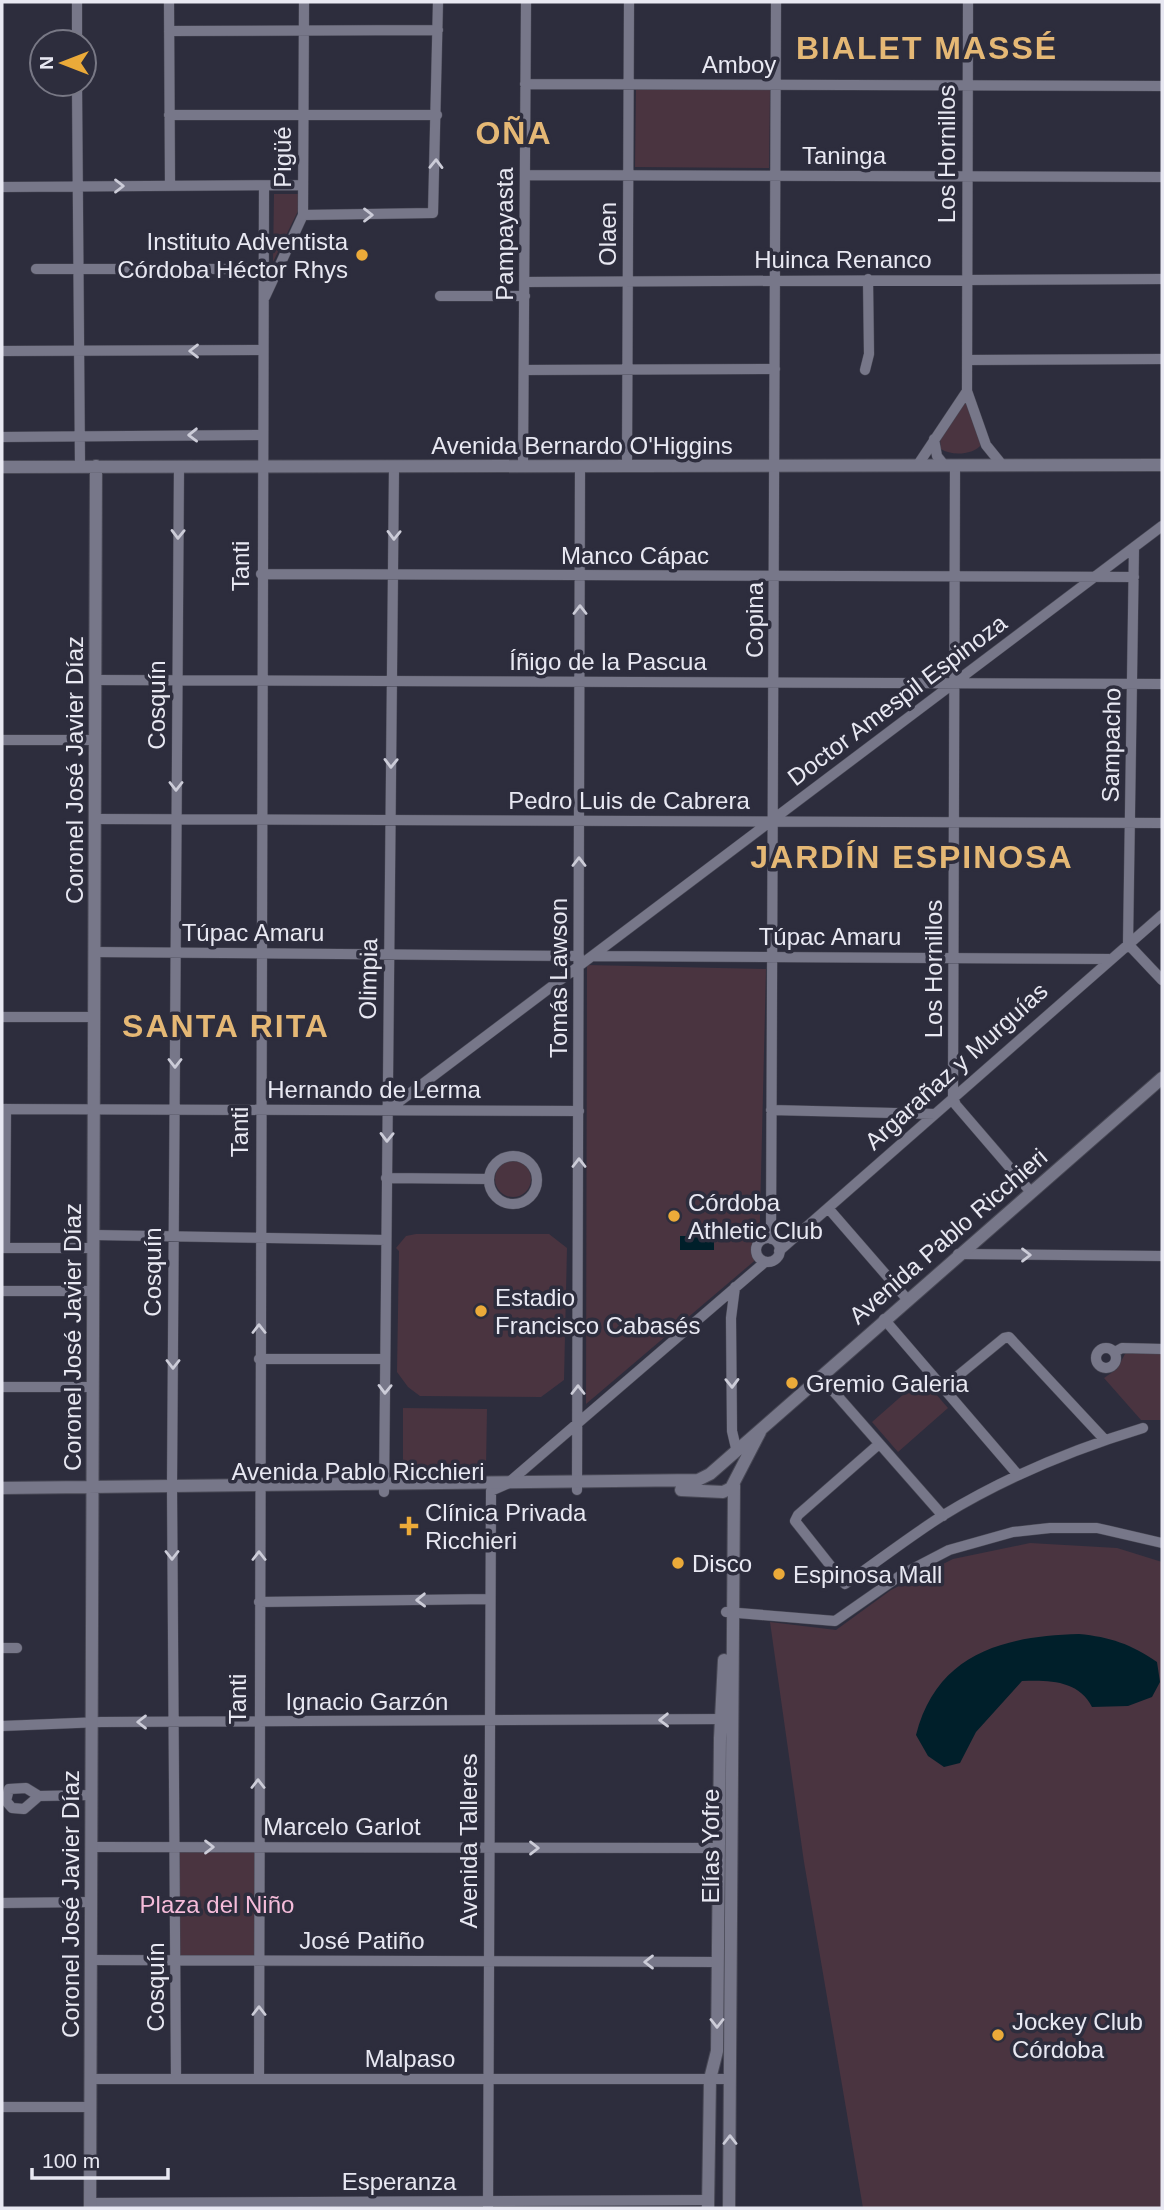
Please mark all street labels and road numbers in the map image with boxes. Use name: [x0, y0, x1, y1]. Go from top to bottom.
street label: Amboy: [702, 51, 776, 78]
street label: Los Hornillos: [933, 85, 960, 223]
street label: Pigüé: [269, 126, 296, 188]
street label: Taninga: [802, 142, 887, 169]
street label: Pampayasta: [491, 167, 518, 301]
street label: Olaen: [594, 202, 621, 266]
street label: Huinca Renanco: [754, 246, 932, 273]
street label: Avenida Bernardo O'Higgins: [431, 432, 733, 459]
street label: Tanti: [227, 541, 254, 591]
street label: Manco Cápac: [561, 542, 709, 569]
street label: Copina: [741, 581, 768, 658]
street label: Doctor Amespil Espinoza: [782, 609, 1012, 791]
street label: Coronel José Javier Díaz: [61, 636, 88, 904]
street label: Íñigo de la Pascua: [509, 648, 707, 675]
street label: Cosquín: [143, 660, 170, 750]
street label: Sampacho: [1097, 687, 1125, 803]
street label: Pedro Luis de Cabrera: [508, 787, 750, 814]
street label: Tomás Lawson: [545, 898, 572, 1058]
street label: Los Hornillos: [920, 900, 947, 1038]
street label: Túpac Amaru: [182, 919, 324, 946]
street label: Túpac Amaru: [759, 923, 901, 950]
street label: Olimpia: [354, 937, 382, 1020]
street label: Argarañaz y Murguías: [859, 977, 1053, 1155]
street label: Hernando de Lerma: [267, 1076, 481, 1103]
street label: Tanti: [226, 1107, 253, 1157]
street label: Avenida Pablo Ricchieri: [844, 1143, 1052, 1329]
street label: Coronel José Javier Díaz: [59, 1203, 86, 1471]
street label: Cosquín: [139, 1227, 166, 1317]
street label: Avenida Pablo Ricchieri: [231, 1458, 485, 1485]
street label: Tanti: [224, 1674, 251, 1724]
street label: Ignacio Garzón: [286, 1688, 448, 1715]
street label: Avenida Talleres: [455, 1753, 482, 1929]
street label: Coronel José Javier Díaz: [57, 1770, 84, 2038]
street label: Elías Yofre: [697, 1789, 724, 1903]
street label: Marcelo Garlot: [263, 1813, 421, 1840]
street label: José Patiño: [299, 1927, 425, 1954]
street label: Cosquín: [142, 1942, 169, 2032]
street label: Malpaso: [365, 2045, 455, 2072]
street label: Esperanza: [342, 2168, 457, 2195]

